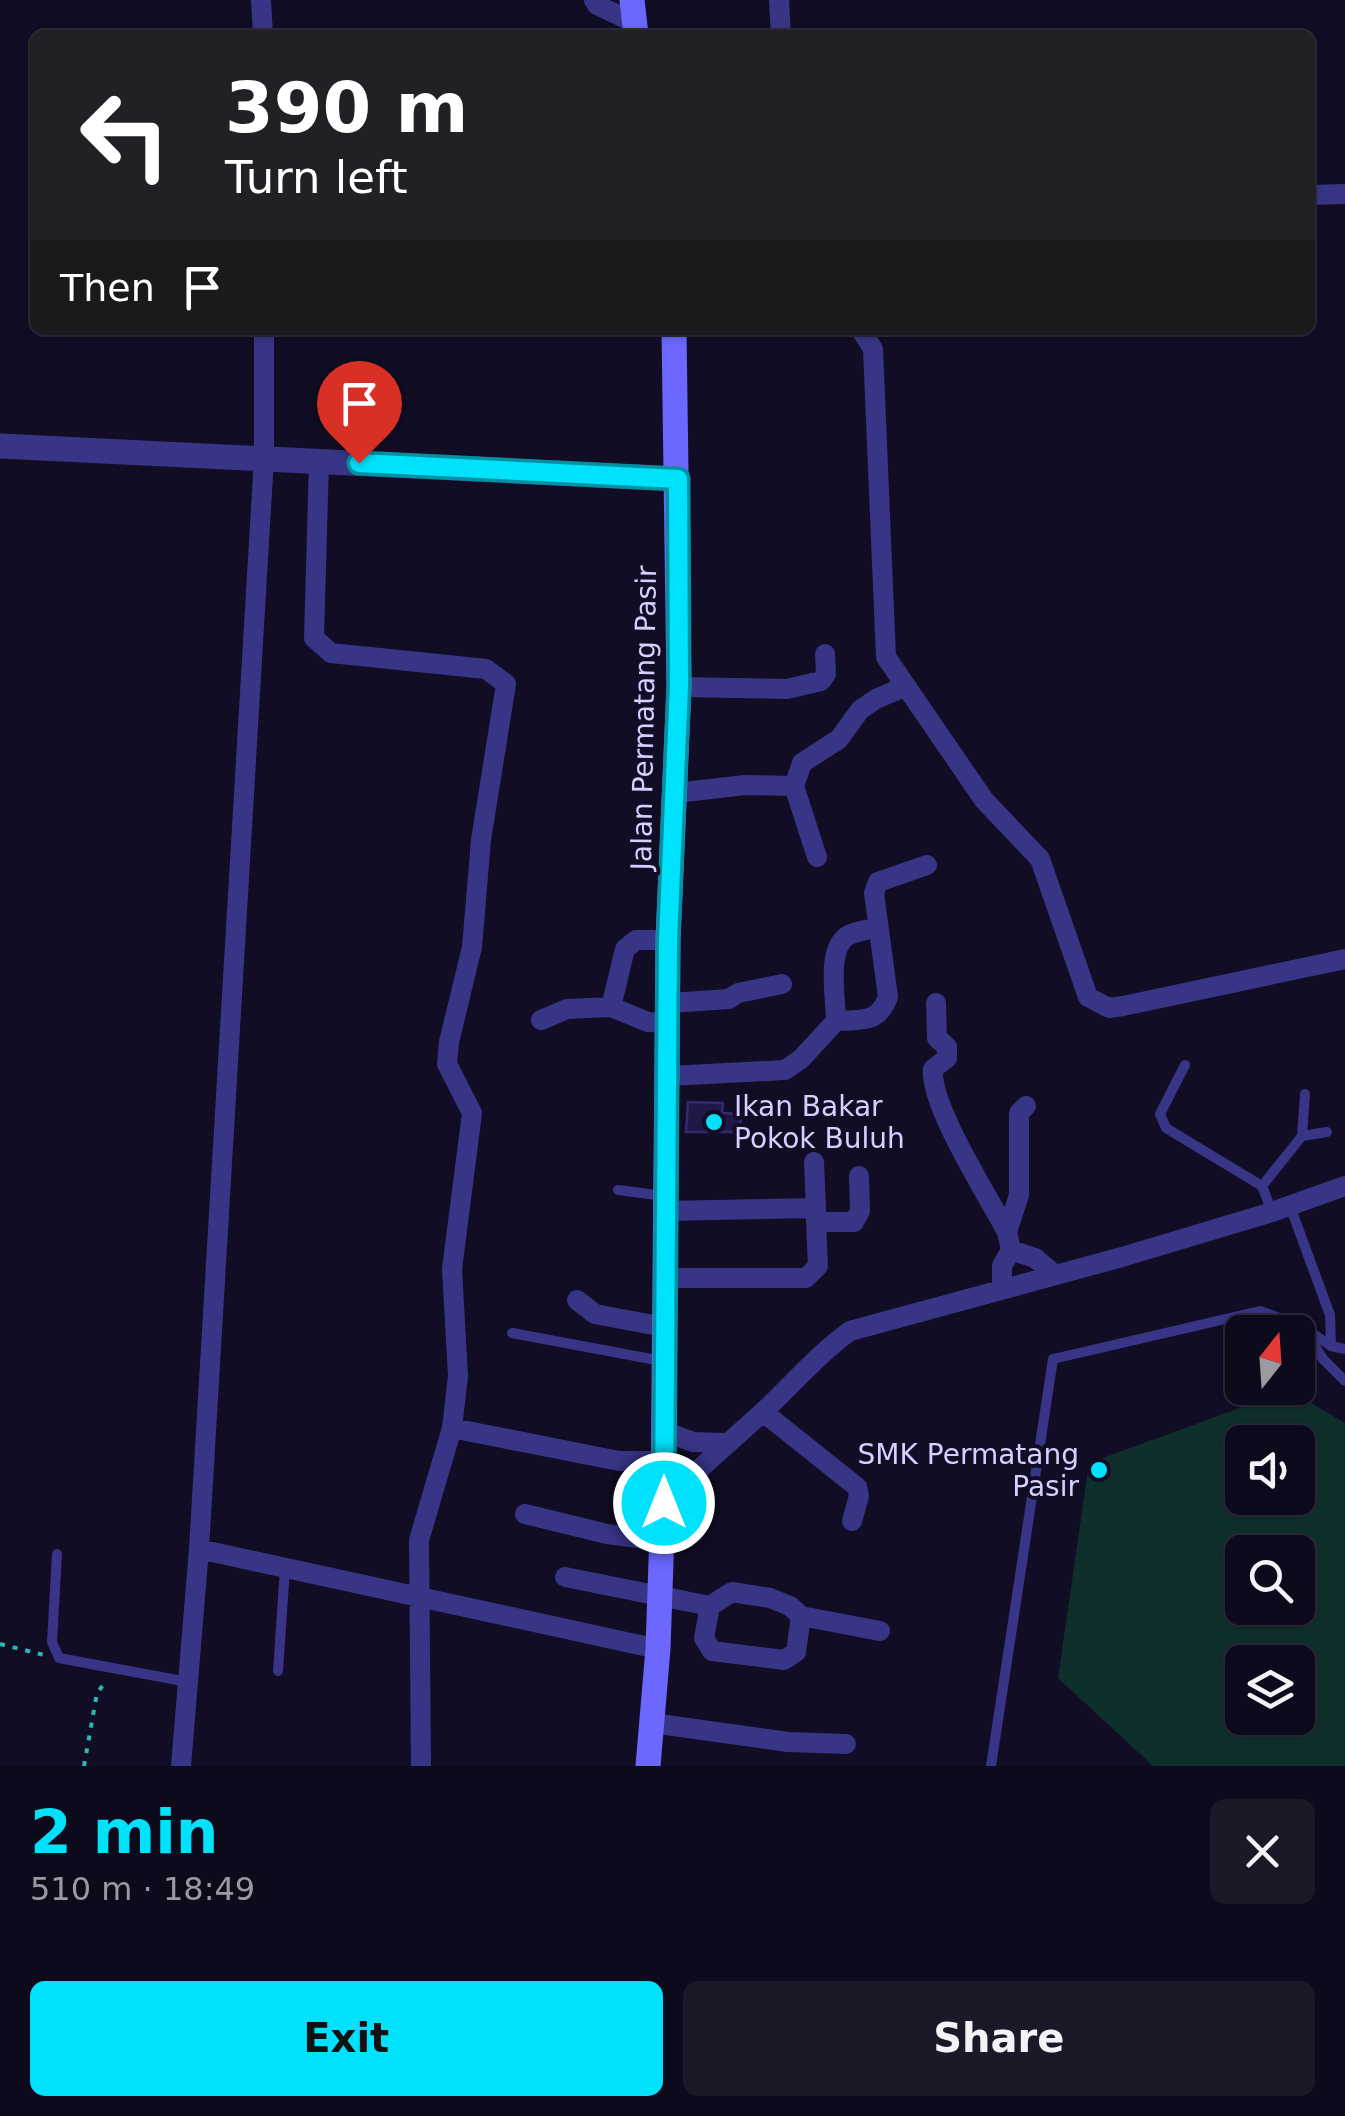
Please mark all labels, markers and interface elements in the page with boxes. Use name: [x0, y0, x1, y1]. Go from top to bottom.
text: 390 m: [225, 67, 468, 149]
icon: left: [60, 70, 190, 200]
text: Turn left: [225, 151, 408, 204]
icon: arrive: [175, 260, 230, 315]
text: Then: [60, 266, 155, 310]
pin: [317, 361, 402, 464]
icon: arrive: [332, 376, 387, 431]
street label: Jalan Permatang Pasir: [625, 565, 663, 873]
place label: Ikan Bakar Pokok Buluh: [734, 1090, 905, 1155]
marker: Ikan Bakar Pokok Buluh: [703, 1111, 725, 1133]
north arrow: [1225, 1315, 1315, 1405]
map controls: [1225, 1315, 1315, 1735]
button: sound: [1225, 1425, 1315, 1515]
place label: SMK Permatang Pasir: [858, 1438, 1079, 1503]
position arrow: [612, 1451, 716, 1555]
marker: SMK Permatang Pasir: [1088, 1459, 1110, 1481]
button: search: [1225, 1535, 1315, 1625]
button: layers: [1225, 1645, 1315, 1735]
text: 2 min: [30, 1797, 218, 1867]
button: close: [1210, 1799, 1315, 1904]
text: 510 m · 18:49: [30, 1870, 255, 1908]
button: Exit: [30, 1981, 663, 2096]
button: Share: [683, 1981, 1315, 2096]

